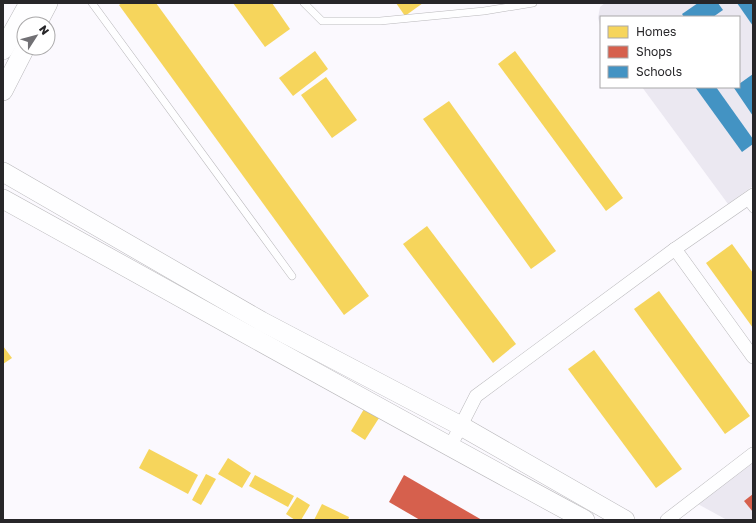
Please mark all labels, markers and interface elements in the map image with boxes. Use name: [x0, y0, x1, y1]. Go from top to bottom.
north arrow: [16, 16, 56, 56]
legend: [600, 16, 740, 88]
text: N: [37, 23, 52, 37]
text: Homes: [636, 24, 676, 39]
text: Shops: [636, 44, 672, 59]
text: Schools: [636, 64, 682, 79]

